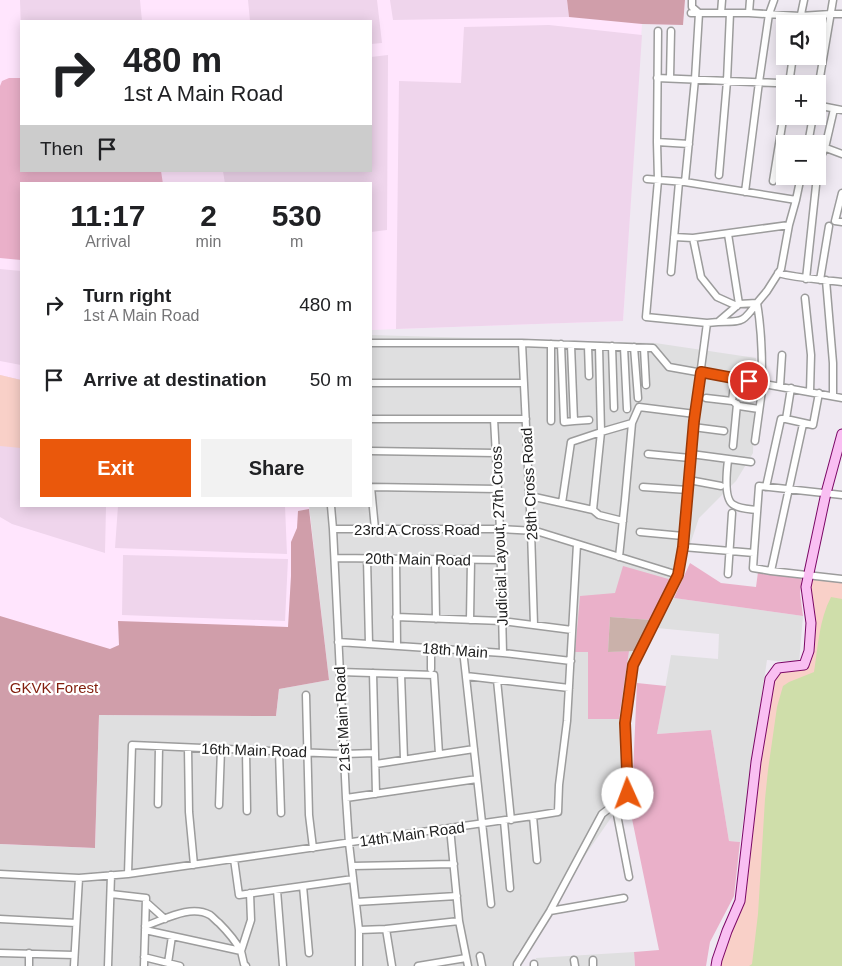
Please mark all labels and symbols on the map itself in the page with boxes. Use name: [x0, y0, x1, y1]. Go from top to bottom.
pin: [728, 360, 770, 402]
street label: 28th Cross Road: [518, 427, 540, 541]
street label: Judicial Layout, 27th Cross: [487, 446, 511, 626]
street label: 23rd A Cross Road: [354, 521, 480, 538]
street label: 20th Main Road: [365, 550, 471, 568]
street label: 18th Main: [422, 639, 488, 661]
street label: 21st Main Road: [331, 666, 353, 772]
park label: GKVK Forest: [10, 679, 99, 696]
street label: 16th Main Road: [201, 740, 307, 760]
position arrow: [601, 767, 653, 819]
street label: 14th Main Road: [358, 818, 466, 850]

